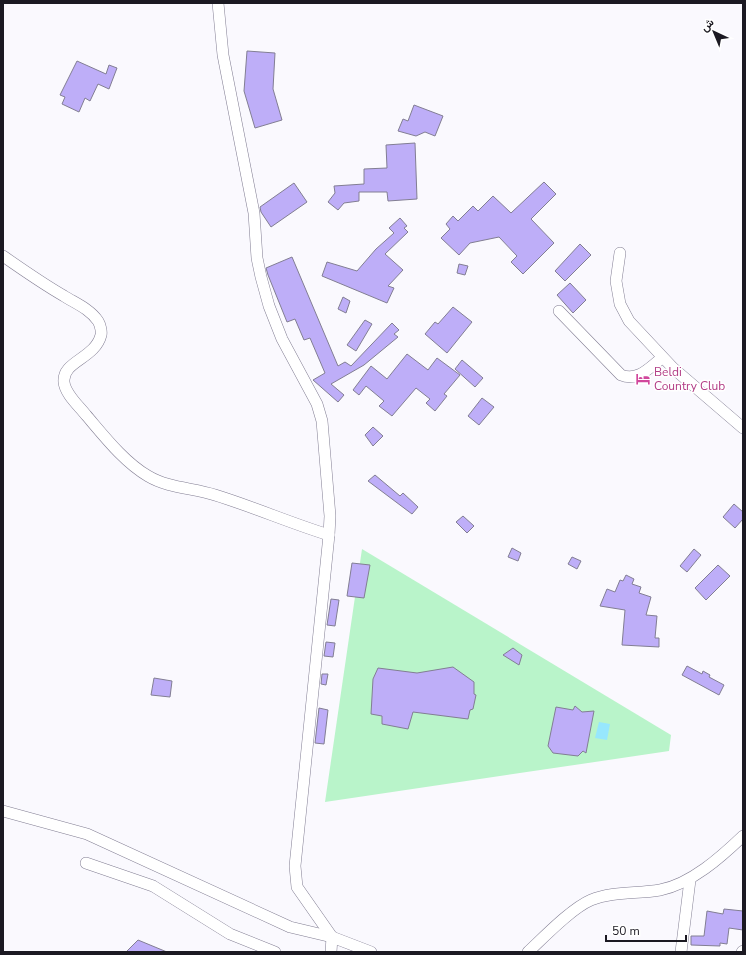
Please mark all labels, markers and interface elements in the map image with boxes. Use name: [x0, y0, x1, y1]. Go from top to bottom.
north arrow: [694, 12, 734, 52]
text: ش: [697, 15, 717, 35]
place label: Beldi Country Club: [654, 364, 725, 394]
hotel icon: Beldi Country Club: [635, 371, 651, 387]
scale bar: [606, 917, 686, 943]
text: 50 m: [612, 923, 640, 939]

